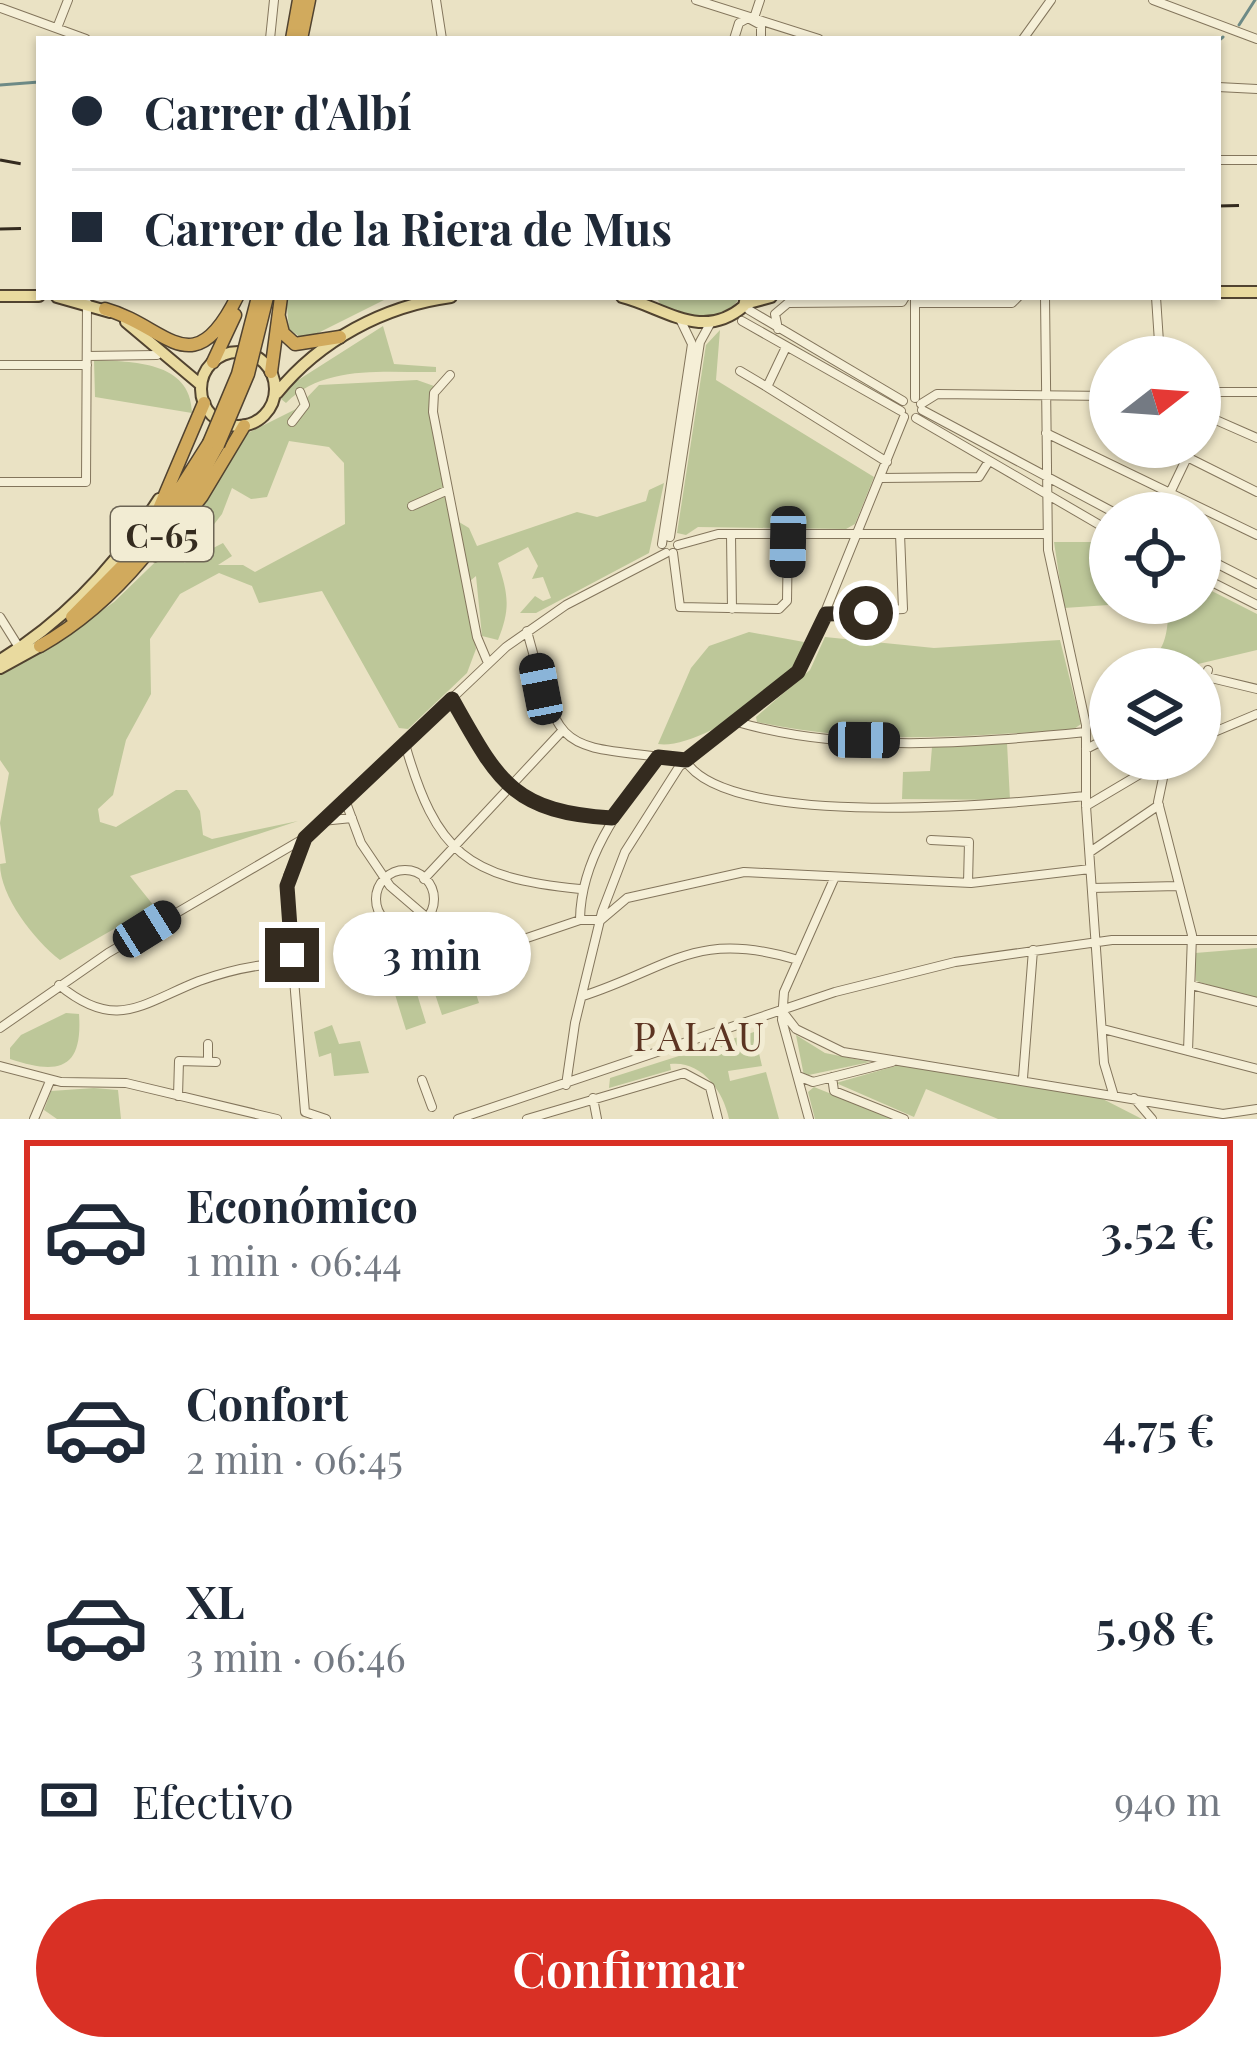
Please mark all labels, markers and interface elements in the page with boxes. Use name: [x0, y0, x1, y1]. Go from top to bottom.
text: Carrer d'Albí: [144, 81, 412, 141]
text: Carrer de la Riera de Mus: [144, 197, 672, 257]
north arrow: [1089, 336, 1221, 468]
map controls: [1089, 336, 1221, 780]
button: locate: [1089, 492, 1221, 624]
car: [769, 506, 807, 578]
road number: C-65: [111, 507, 213, 561]
route start: [839, 586, 893, 640]
button: layers: [1089, 648, 1221, 780]
car: [516, 650, 566, 728]
car: [828, 721, 900, 759]
car: [107, 895, 187, 963]
callout: 3 min: [334, 913, 532, 997]
route end: [265, 928, 319, 982]
text: 3 min: [383, 928, 481, 980]
district label: PALAU: [633, 1009, 767, 1061]
text: Económico: [186, 1174, 418, 1234]
icon: car: [42, 1176, 150, 1284]
text: 3.52 €: [1101, 1200, 1215, 1260]
text: 1 min · 06:44: [186, 1234, 402, 1286]
text: Confort: [186, 1372, 348, 1432]
icon: car: [42, 1374, 150, 1482]
text: 4.75 €: [1103, 1398, 1215, 1458]
text: 2 min · 06:45: [186, 1432, 403, 1484]
text: XL: [186, 1570, 245, 1630]
icon: car: [42, 1572, 150, 1680]
text: 5.98 €: [1096, 1596, 1215, 1656]
text: 3 min · 06:46: [186, 1630, 406, 1682]
icon: cash: [36, 1767, 102, 1833]
text: Efectivo: [132, 1770, 294, 1830]
text: 940 m: [1114, 1774, 1221, 1826]
button: Confirmar: [36, 1899, 1221, 2037]

